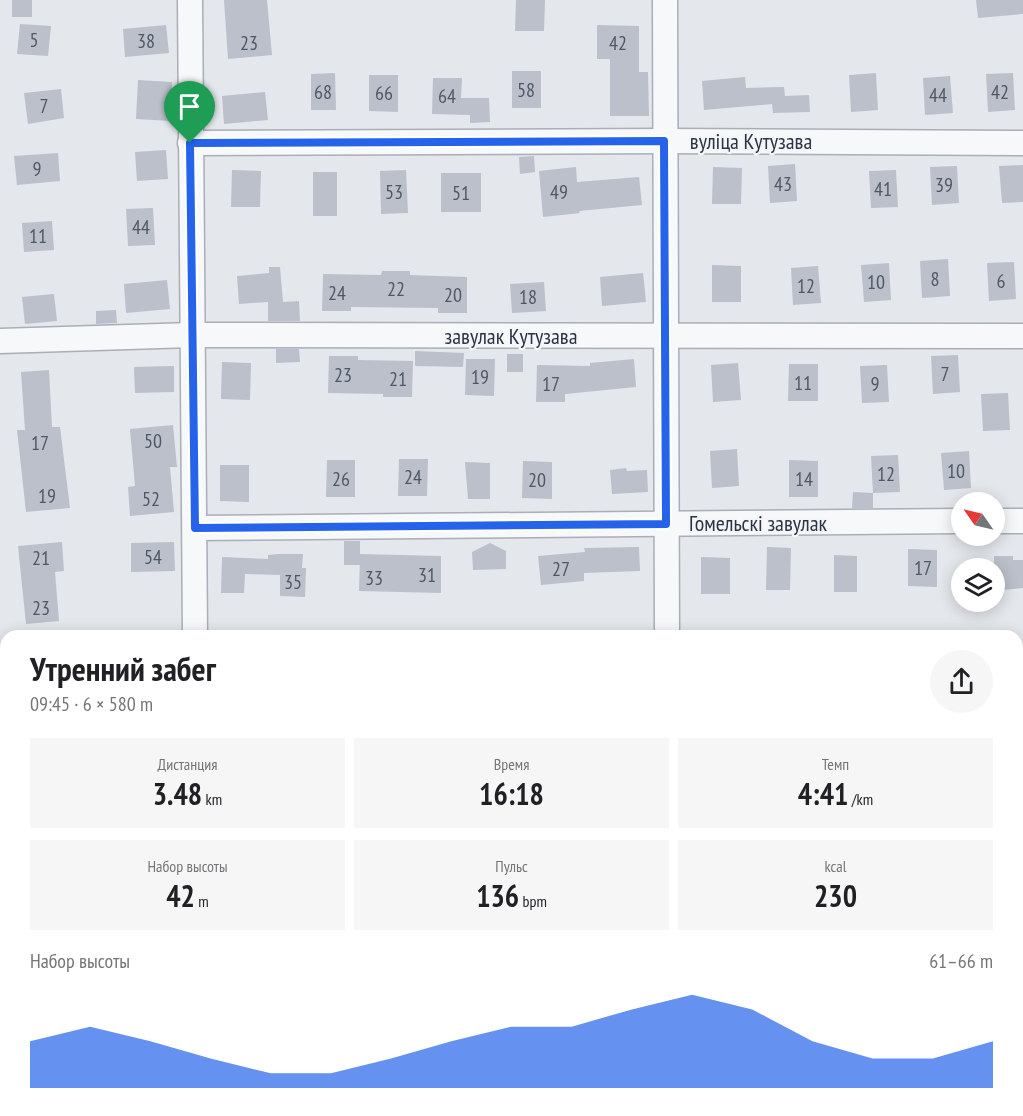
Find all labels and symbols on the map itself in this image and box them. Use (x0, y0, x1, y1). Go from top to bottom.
house number: 5 (30, 27, 39, 53)
house number: 38 (137, 28, 155, 54)
house number: 23 (240, 30, 258, 56)
house number: 42 (609, 30, 627, 56)
house number: 58 (517, 77, 535, 103)
house number: 68 (314, 79, 332, 105)
house number: 42 (991, 79, 1009, 105)
house number: 66 (375, 80, 393, 106)
pin (164, 81, 215, 143)
house number: 44 (929, 82, 947, 108)
house number: 64 (438, 83, 456, 109)
house number: 7 (40, 93, 49, 119)
street label: вуліца Кутузава (690, 127, 812, 155)
house number: 9 (33, 156, 42, 182)
house number: 43 (774, 171, 792, 197)
house number: 39 (935, 172, 953, 198)
house number: 41 (874, 176, 892, 202)
house number: 53 (385, 179, 403, 205)
house number: 49 (550, 179, 568, 205)
house number: 51 (452, 180, 470, 206)
house number: 44 (132, 214, 150, 240)
house number: 11 (29, 223, 47, 249)
house number: 8 (931, 266, 940, 292)
house number: 6 (997, 268, 1006, 294)
house number: 10 (867, 269, 885, 295)
house number: 12 (797, 273, 815, 299)
house number: 22 (387, 276, 405, 302)
house number: 24 (328, 280, 346, 306)
house number: 20 (444, 282, 462, 308)
house number: 18 (519, 284, 537, 310)
street label: завулак Кутузава (445, 322, 577, 350)
house number: 7 (941, 361, 950, 387)
house number: 23 (334, 362, 352, 388)
house number: 19 (471, 364, 489, 390)
house number: 21 (389, 366, 407, 392)
house number: 11 (794, 370, 812, 396)
house number: 17 (542, 371, 560, 397)
house number: 9 (871, 371, 880, 397)
house number: 50 (144, 428, 162, 454)
house number: 17 (31, 430, 49, 456)
house number: 10 (947, 458, 965, 484)
house number: 12 (877, 461, 895, 487)
house number: 24 (404, 464, 422, 490)
house number: 26 (332, 466, 350, 492)
house number: 14 (795, 466, 813, 492)
house number: 20 (528, 467, 546, 493)
house number: 19 (38, 483, 56, 509)
house number: 52 (142, 486, 160, 512)
north arrow (951, 492, 1005, 546)
street label: Гомельскі завулак (689, 509, 828, 537)
house number: 54 (144, 544, 162, 570)
house number: 21 (32, 545, 50, 571)
house number: 17 (914, 555, 932, 581)
house number: 27 (552, 556, 570, 582)
house number: 31 (418, 562, 436, 588)
house number: 33 (365, 565, 383, 591)
house number: 35 (284, 569, 302, 595)
house number: 23 (32, 595, 50, 621)

